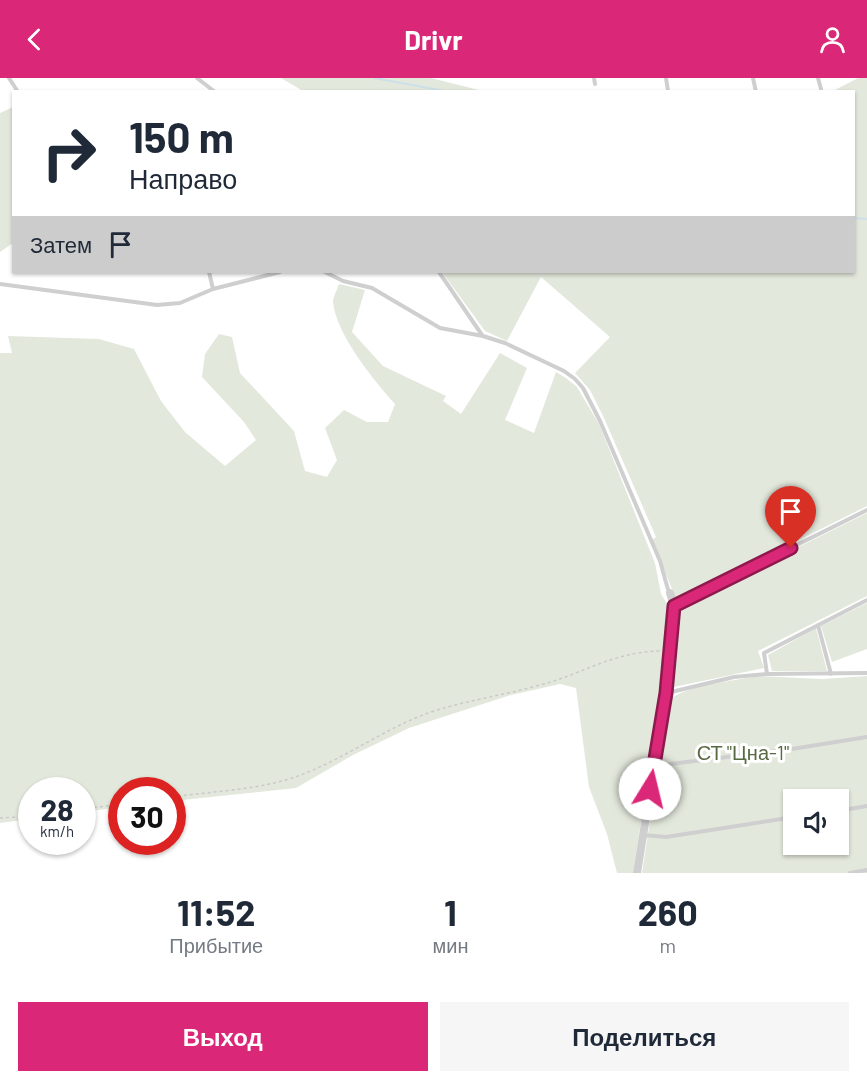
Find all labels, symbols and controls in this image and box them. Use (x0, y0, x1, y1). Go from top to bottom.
icon: back (18, 23, 51, 56)
text: Drivr (404, 23, 463, 55)
icon: person (816, 23, 849, 56)
text: 150 m (129, 111, 234, 161)
icon: right (30, 114, 108, 192)
text: Направо (129, 162, 237, 194)
icon: arrive (104, 228, 137, 261)
text: Затем (30, 231, 92, 257)
pin (765, 486, 816, 548)
icon: arrive (774, 495, 807, 528)
park label: СТ "Цна-1" (697, 740, 789, 764)
position arrow (618, 757, 682, 821)
speed limit sign: 30 (108, 777, 186, 855)
map controls (783, 789, 849, 855)
button: sound (783, 789, 849, 855)
text: 28 (40, 791, 74, 827)
text: km/h (40, 822, 74, 840)
text: 11:52 (177, 890, 255, 933)
text: 1 (444, 890, 457, 933)
text: 260 (638, 890, 698, 933)
text: Прибытие (169, 933, 263, 957)
text: мин (432, 933, 468, 957)
text: m (659, 933, 676, 957)
button: Выход (18, 1002, 428, 1071)
button: Поделиться (440, 1002, 849, 1071)

